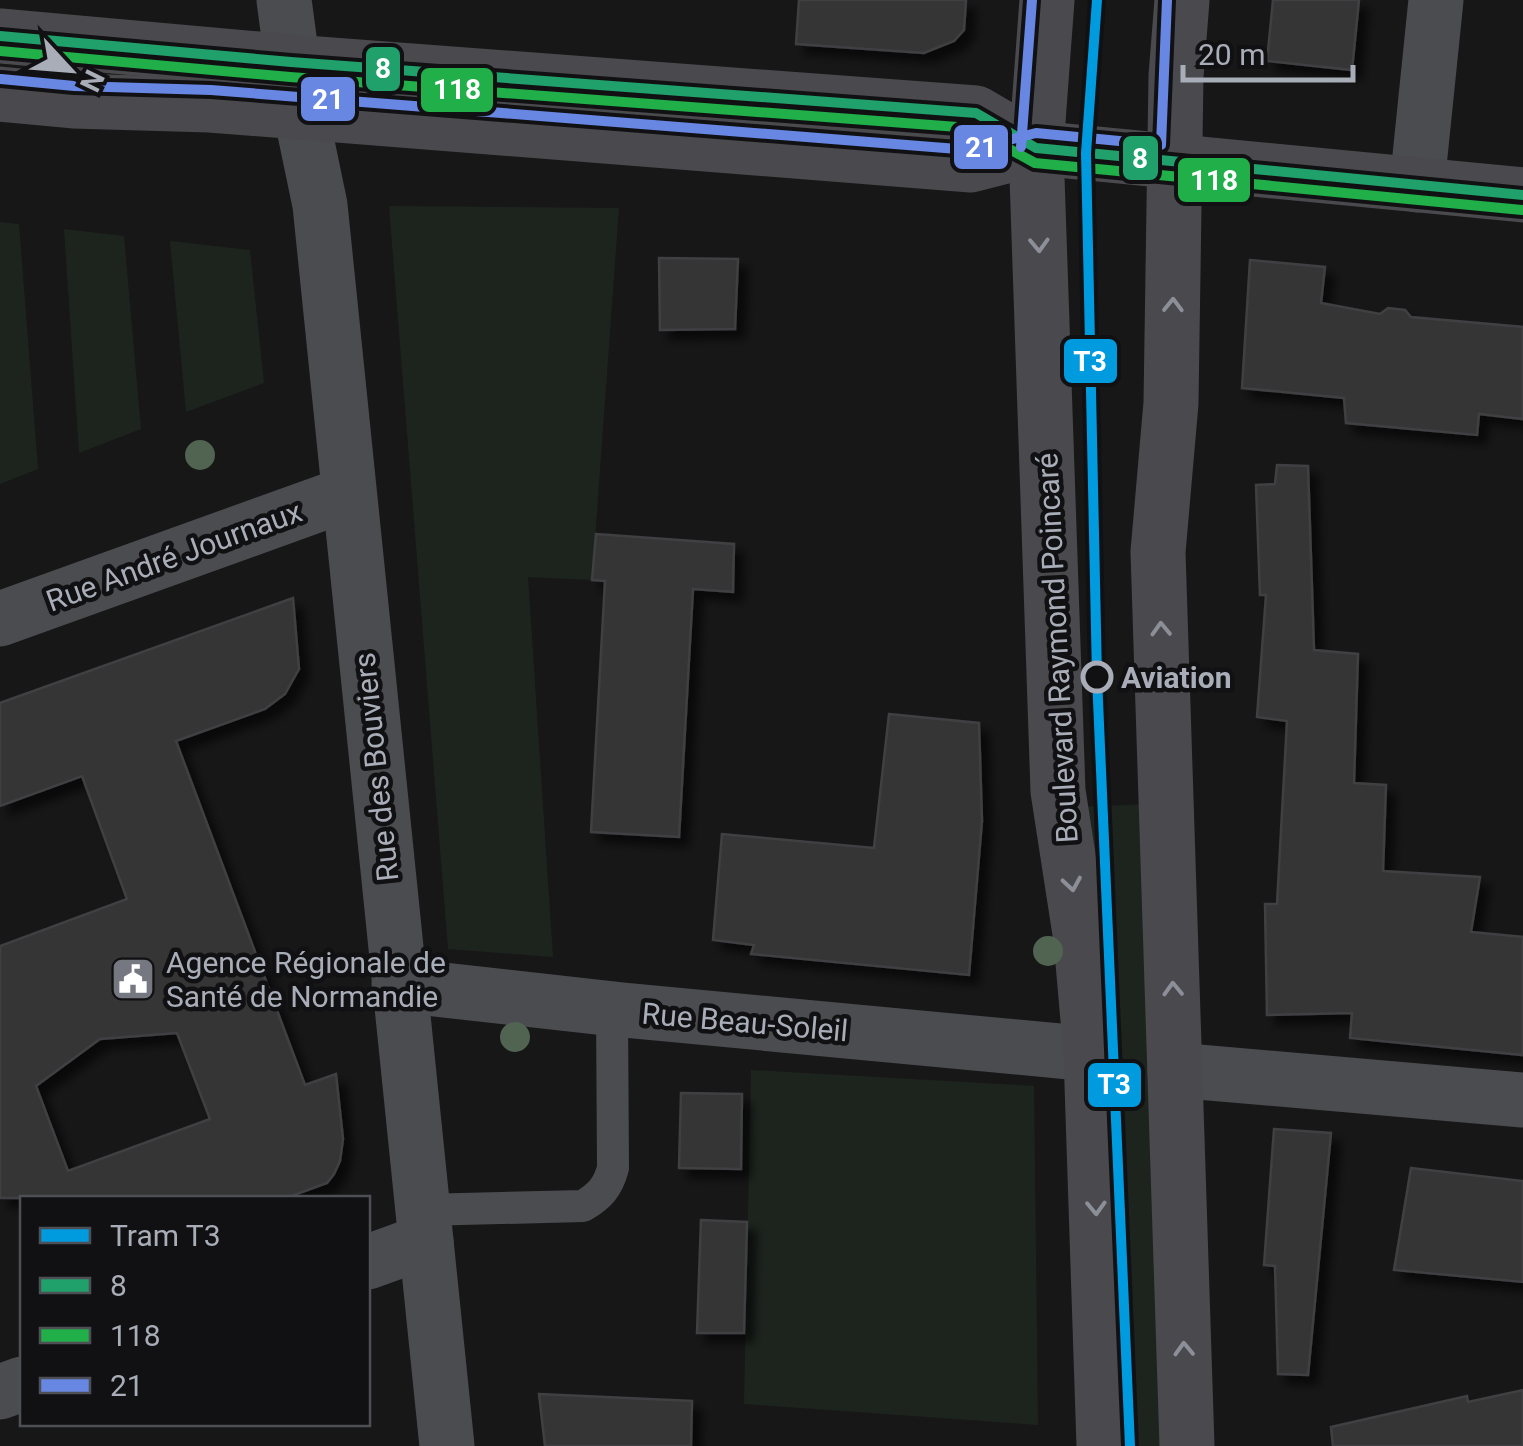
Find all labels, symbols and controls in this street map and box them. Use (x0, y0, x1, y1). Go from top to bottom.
north arrow (20, 20, 120, 120)
scale bar (1183, 20, 1353, 82)
text: 20 m (1198, 37, 1265, 72)
line badge: 8 (364, 45, 402, 93)
text: 8 (375, 52, 391, 85)
text: N (73, 65, 111, 97)
line badge: 118 (419, 66, 495, 114)
text: 118 (433, 73, 481, 106)
line badge: 21 (299, 75, 357, 123)
text: 21 (312, 83, 344, 116)
line badge: 21 (952, 123, 1010, 171)
text: 21 (965, 131, 997, 164)
line badge: 8 (1121, 134, 1160, 182)
text: 8 (1132, 142, 1148, 175)
line badge: 118 (1176, 156, 1252, 204)
text: 118 (1190, 164, 1238, 197)
one-way arrow (1028, 238, 1049, 254)
one-way arrow (1163, 296, 1184, 312)
line badge: T3 (1062, 337, 1119, 385)
text: T3 (1073, 345, 1107, 378)
street label: Boulevard Raymond Poincaré (1029, 452, 1085, 844)
street label: Rue André Journaux (41, 493, 307, 619)
one-way arrow (1150, 620, 1171, 636)
street label: Rue des Bouviers (347, 651, 405, 883)
place label: Aviation (1121, 660, 1231, 695)
marker: Aviation (1082, 662, 1112, 692)
one-way arrow (1061, 876, 1082, 892)
place label: Agence Régionale de Santé de Normandie (166, 945, 446, 1014)
public building icon: Agence Régionale de Santé de Normandie (110, 956, 156, 1002)
one-way arrow (1162, 980, 1183, 996)
street label: Rue Beau-Soleil (640, 996, 850, 1048)
line badge: T3 (1086, 1061, 1143, 1109)
text: T3 (1097, 1068, 1131, 1101)
legend (20, 1196, 370, 1426)
one-way arrow (1085, 1200, 1106, 1216)
text: Tram T3 (110, 1218, 221, 1253)
text: 8 (110, 1268, 127, 1303)
text: 118 (110, 1318, 161, 1353)
one-way arrow (1173, 1340, 1194, 1356)
text: 21 (110, 1368, 144, 1403)

